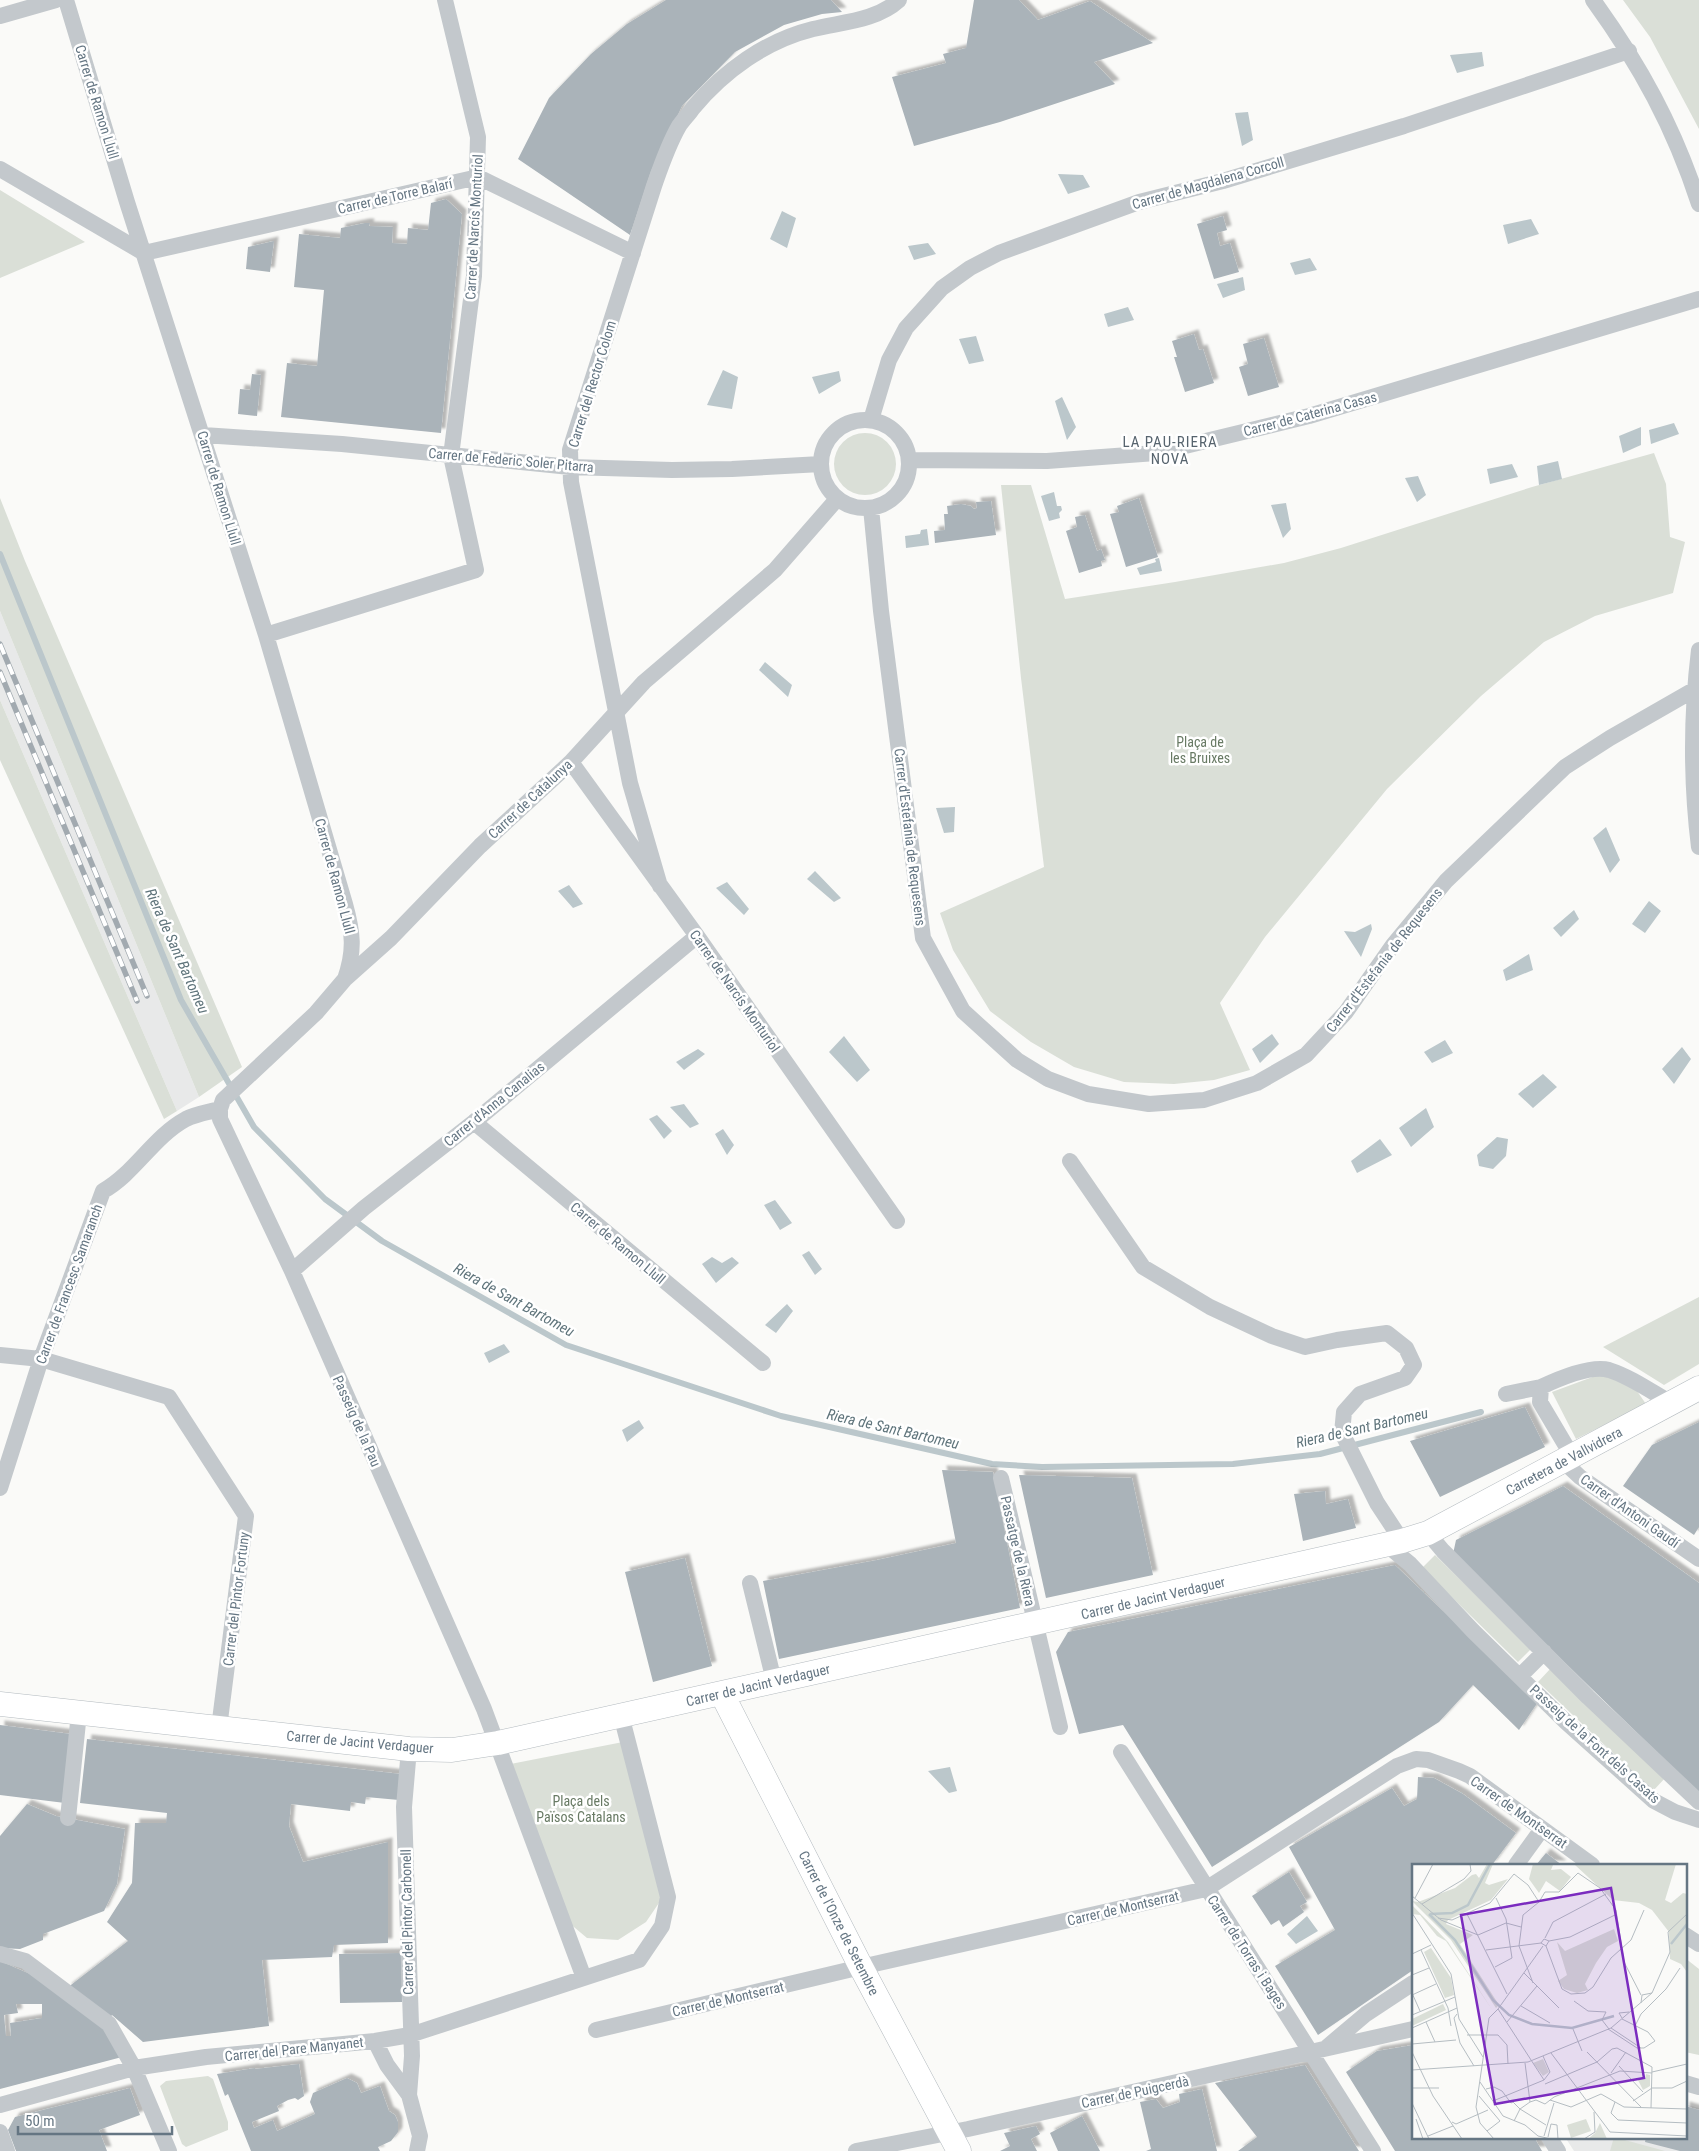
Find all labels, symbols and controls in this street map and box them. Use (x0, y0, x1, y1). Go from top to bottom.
street label: Carrer de Ramon Llull (72, 43, 122, 161)
street label: Carrer de Narcís Monturiol (462, 154, 486, 300)
street label: Carrer de Magdalena Corcoll (1130, 154, 1286, 212)
street label: Carrer de Torre Balarí (336, 175, 455, 217)
street label: Carrer del Rector Colom (565, 319, 619, 449)
street label: Carrer de Caterina Casas (1242, 388, 1378, 440)
street label: Carrer de Ramon Llull (194, 429, 244, 547)
district label: LA PAU-RIERA NOVA (1122, 433, 1218, 468)
street label: Carrer de Federic Soler Pitarra (428, 445, 594, 475)
park label: Plaça de les Bruixes (1170, 734, 1230, 766)
street label: Carrer d'Estefania de Requesens (891, 747, 929, 927)
street label: Carrer de Catalunya (485, 756, 575, 842)
street label: Carrer de Ramon Llull (312, 817, 358, 935)
street label: Carrer d'Estefania de Requesens (1323, 885, 1445, 1035)
water label: Riera de Sant Bartomeu (141, 886, 213, 1016)
street label: Carrer de Narcís Monturiol (687, 927, 783, 1055)
street label: Carrer d'Anna Canalias (440, 1058, 548, 1150)
street label: Carrer de Ramon Llull (567, 1199, 669, 1287)
street label: Carrer de Francesc Samaranch (33, 1202, 105, 1366)
water label: Riera de Sant Bartomeu (451, 1259, 577, 1341)
street label: Passeig de la Pau (330, 1373, 384, 1469)
water label: Riera de Sant Bartomeu (1294, 1404, 1430, 1452)
water label: Riera de Sant Bartomeu (825, 1405, 961, 1453)
street label: Carretera de Vallvidrera (1503, 1424, 1625, 1498)
street label: Carrer d'Antoni Gaudí (1578, 1471, 1683, 1551)
street label: Passatge de la Riera (998, 1494, 1038, 1608)
street label: Carrer del Pintor Fortuny (220, 1531, 252, 1667)
street label: Carrer de Jacint Verdaguer (1079, 1574, 1227, 1622)
street label: Carrer de Jacint Verdaguer (684, 1661, 832, 1709)
street label: Passeig de la Font dels Casats (1527, 1681, 1663, 1807)
street label: Carrer de Jacint Verdaguer (286, 1728, 434, 1756)
street label: Carrer de Montserrat (1468, 1773, 1570, 1851)
park label: Plaça dels Països Catalans (536, 1793, 626, 1825)
street label: Carrer de l'Onze de Setembre (796, 1848, 883, 1998)
street label: Carrer del Pintor Carbonell (398, 1849, 416, 1995)
inset map (1412, 1864, 1686, 2138)
street label: Carrer de Montserrat (1065, 1887, 1181, 1929)
street label: Carrer de Torras i Bages (1204, 1892, 1290, 2012)
street label: Carrer de Montserrat (670, 1978, 786, 2020)
street label: Carrer del Pare Manyanet (224, 2034, 364, 2064)
street label: Carrer de Puigcerdà (1080, 2073, 1190, 2111)
scale bar (18, 2104, 171, 2136)
text: 50 m (25, 2112, 55, 2130)

